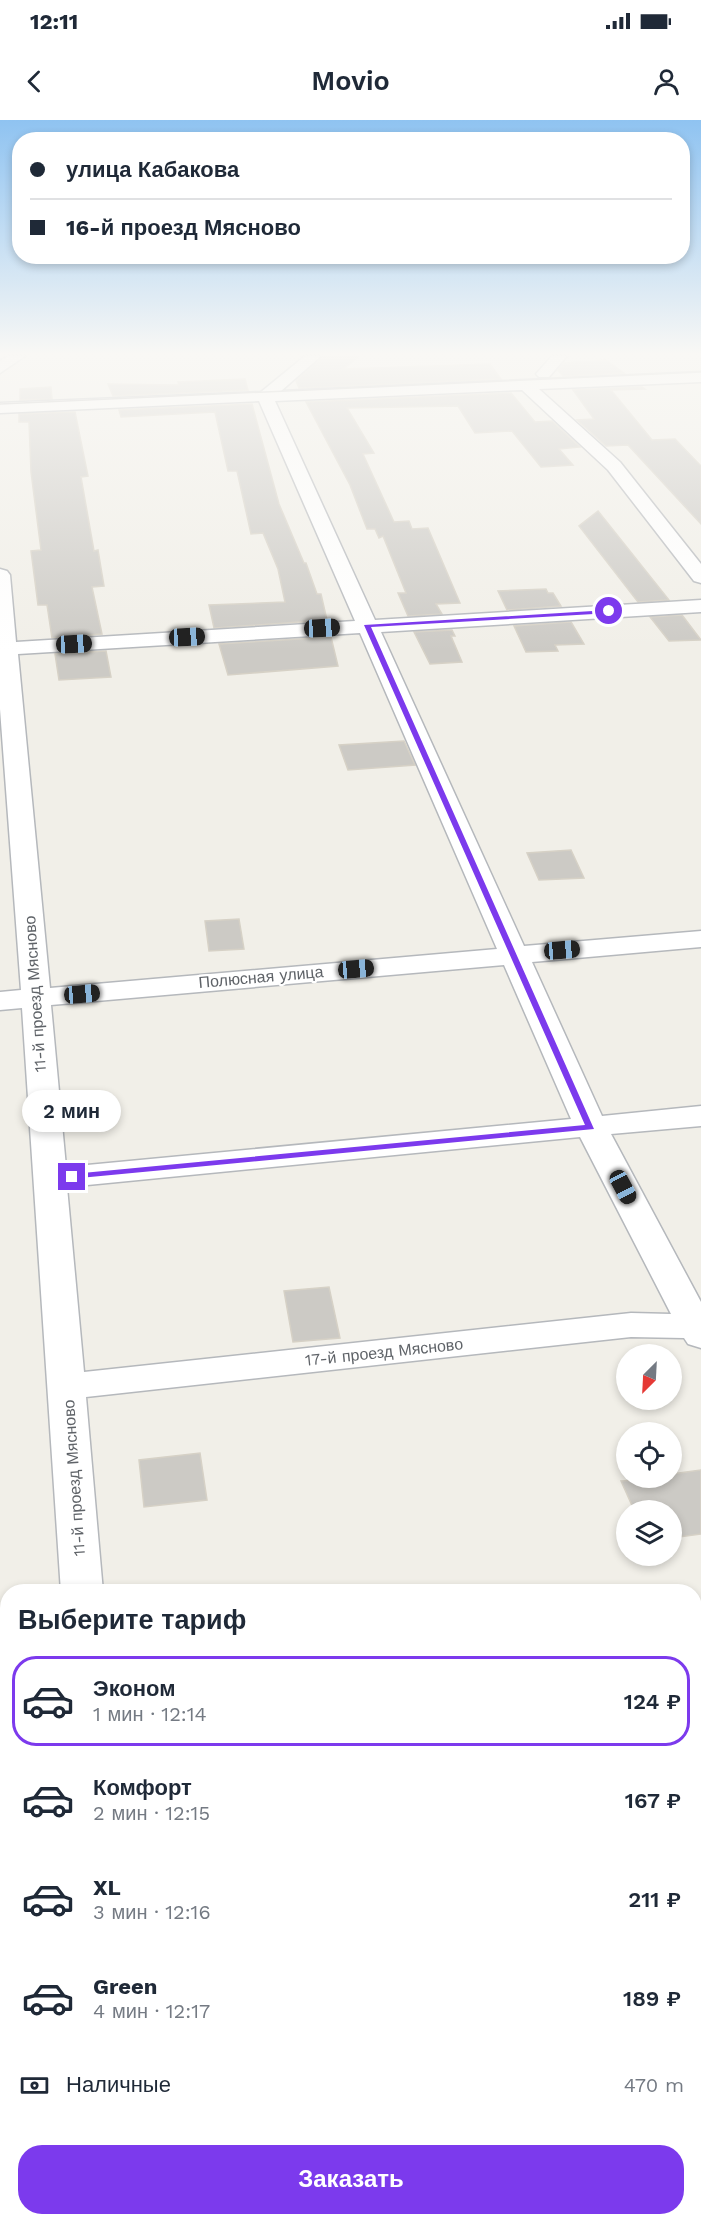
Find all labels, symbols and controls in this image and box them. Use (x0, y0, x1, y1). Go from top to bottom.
text: 12:11 (30, 9, 78, 34)
icon: back (18, 65, 51, 98)
text: Movio (311, 65, 390, 97)
icon: person (650, 65, 683, 98)
text: улица Кабакова (66, 157, 239, 182)
text: 16-й проезд Мясново (66, 215, 301, 240)
route start (595, 597, 622, 624)
car (304, 618, 340, 638)
car (169, 627, 205, 647)
car (56, 634, 92, 654)
street label: 11-й проезд Мясново (20, 915, 50, 1073)
car (543, 939, 581, 961)
car (337, 958, 375, 980)
street label: Полюсная улица (198, 962, 324, 992)
car (63, 983, 101, 1005)
callout: 2 мин (22, 1090, 122, 1132)
text: 2 мин (43, 1099, 100, 1123)
route end (58, 1163, 85, 1190)
car (607, 1167, 639, 1207)
street label: 17-й проезд Мясново (304, 1334, 464, 1370)
north arrow (616, 1344, 682, 1410)
map controls (616, 1344, 682, 1566)
street label: 11-й проезд Мясново (59, 1399, 89, 1557)
button: locate (616, 1422, 682, 1488)
button: layers (616, 1500, 682, 1566)
text: Выберите тариф (18, 1604, 246, 1636)
icon: car (21, 1674, 75, 1728)
text: Эконом (93, 1676, 176, 1701)
text: 124 ₽ (624, 1689, 681, 1714)
text: 1 мин · 12:14 (93, 1702, 207, 1726)
icon: car (21, 1773, 75, 1827)
text: Комфорт (93, 1775, 192, 1800)
text: 167 ₽ (625, 1788, 681, 1813)
text: 2 мин · 12:15 (93, 1801, 210, 1825)
icon: car (21, 1872, 75, 1926)
text: XL (93, 1875, 121, 1900)
text: 211 ₽ (628, 1887, 681, 1912)
text: 3 мин · 12:16 (93, 1900, 211, 1924)
icon: car (21, 1971, 75, 2025)
text: Green (93, 1974, 157, 1999)
text: 189 ₽ (623, 1986, 681, 2011)
text: 4 мин · 12:17 (93, 1999, 210, 2023)
icon: cash (18, 2069, 51, 2102)
text: Наличные (66, 2072, 171, 2097)
text: 470 m (624, 2073, 684, 2097)
button: Заказать (18, 2145, 684, 2214)

